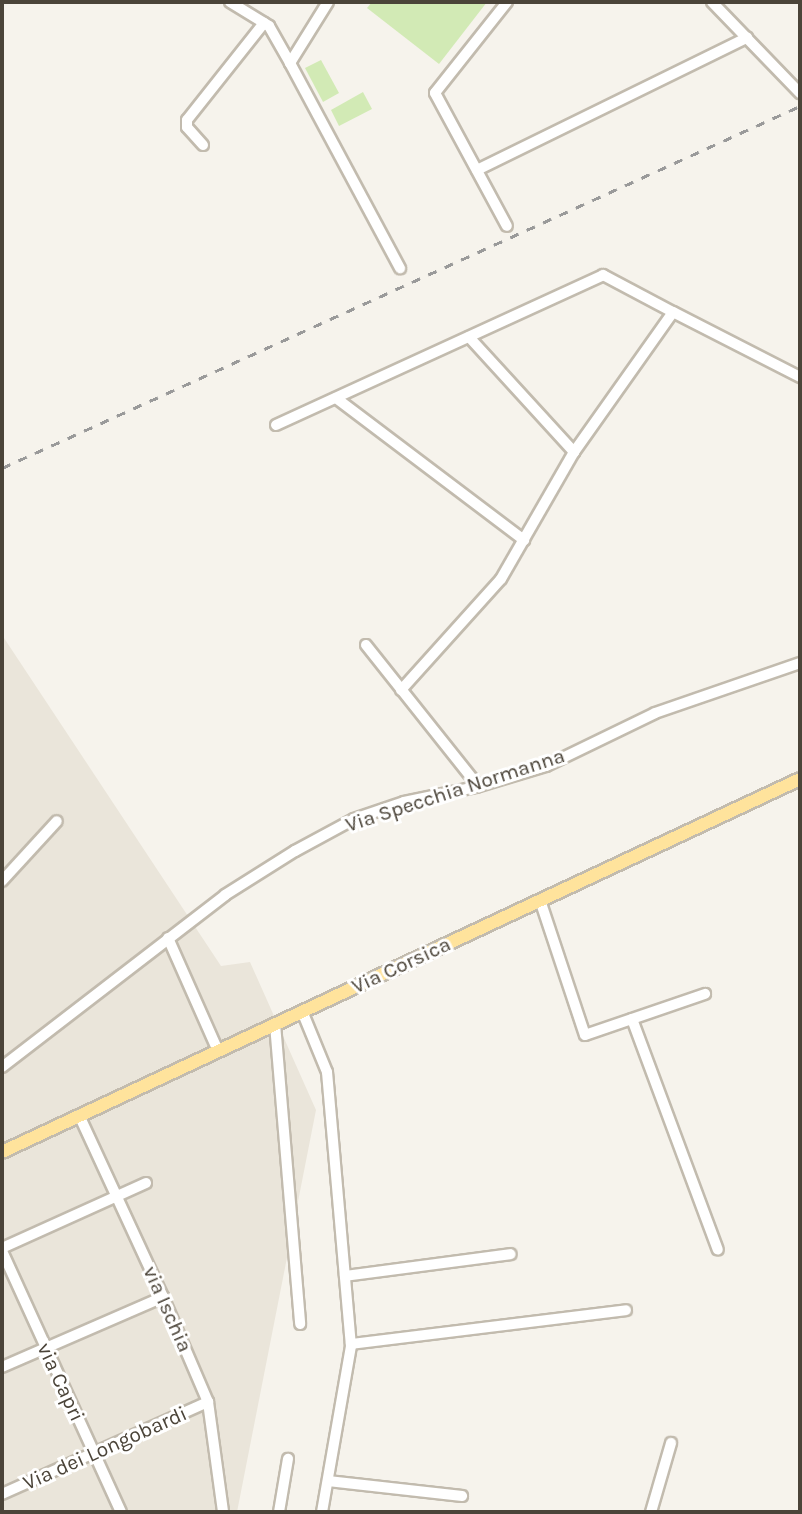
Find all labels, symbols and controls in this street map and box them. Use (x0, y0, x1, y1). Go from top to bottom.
street label: Via Specchia Normanna (342, 743, 568, 837)
street label: Via Corsica (348, 931, 454, 999)
street label: via Ischia (138, 1262, 198, 1356)
street label: via Capri (32, 1339, 90, 1425)
street label: Via dei Longobardi (19, 1401, 191, 1495)

